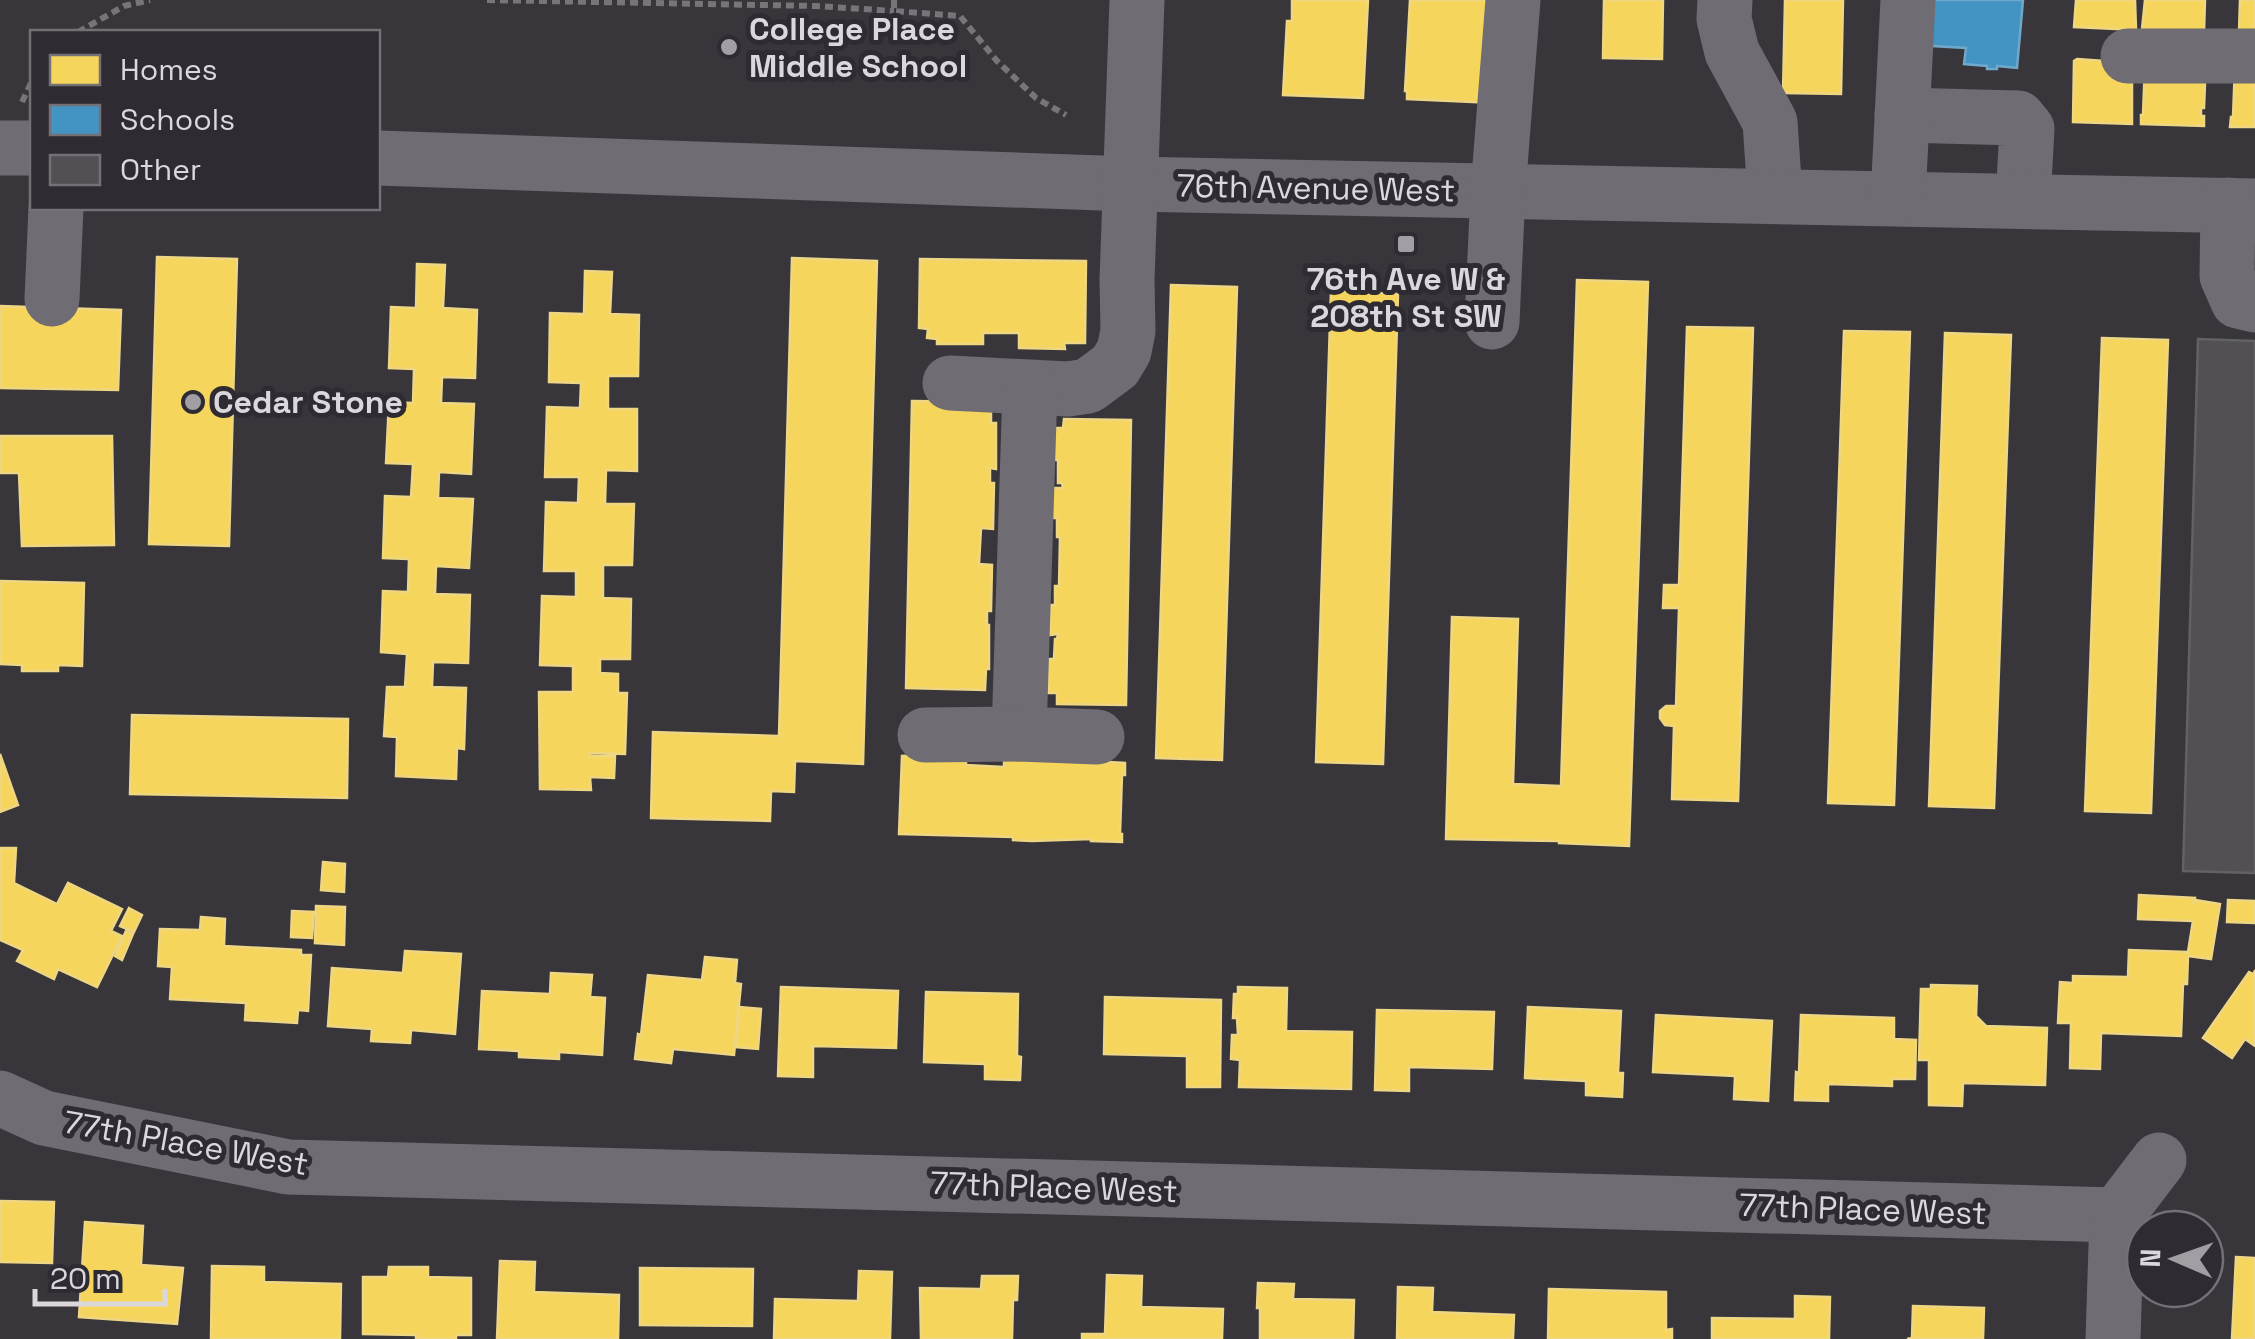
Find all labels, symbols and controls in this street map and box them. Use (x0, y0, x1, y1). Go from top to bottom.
place label: College Place Middle School (749, 9, 967, 86)
legend (30, 30, 380, 210)
marker: College Place Middle School (718, 36, 740, 58)
text: Homes (120, 50, 218, 89)
text: Schools (120, 100, 235, 139)
text: Other (120, 150, 201, 189)
street label: 76th Avenue West (1177, 166, 1455, 210)
marker: 76th Ave W & 208th St SW (1395, 233, 1417, 255)
place label: 76th Ave W & 208th St SW (1307, 259, 1505, 336)
place label: Cedar Stone (213, 382, 403, 422)
marker: Cedar Stone (182, 391, 204, 413)
street label: 77th Place West (61, 1102, 311, 1184)
street label: 77th Place West (930, 1163, 1178, 1211)
street label: 77th Place West (1739, 1185, 1987, 1233)
north arrow (2125, 1209, 2225, 1309)
scale bar (35, 1244, 165, 1306)
text: N (2132, 1248, 2168, 1268)
text: 20 m (50, 1259, 121, 1298)

